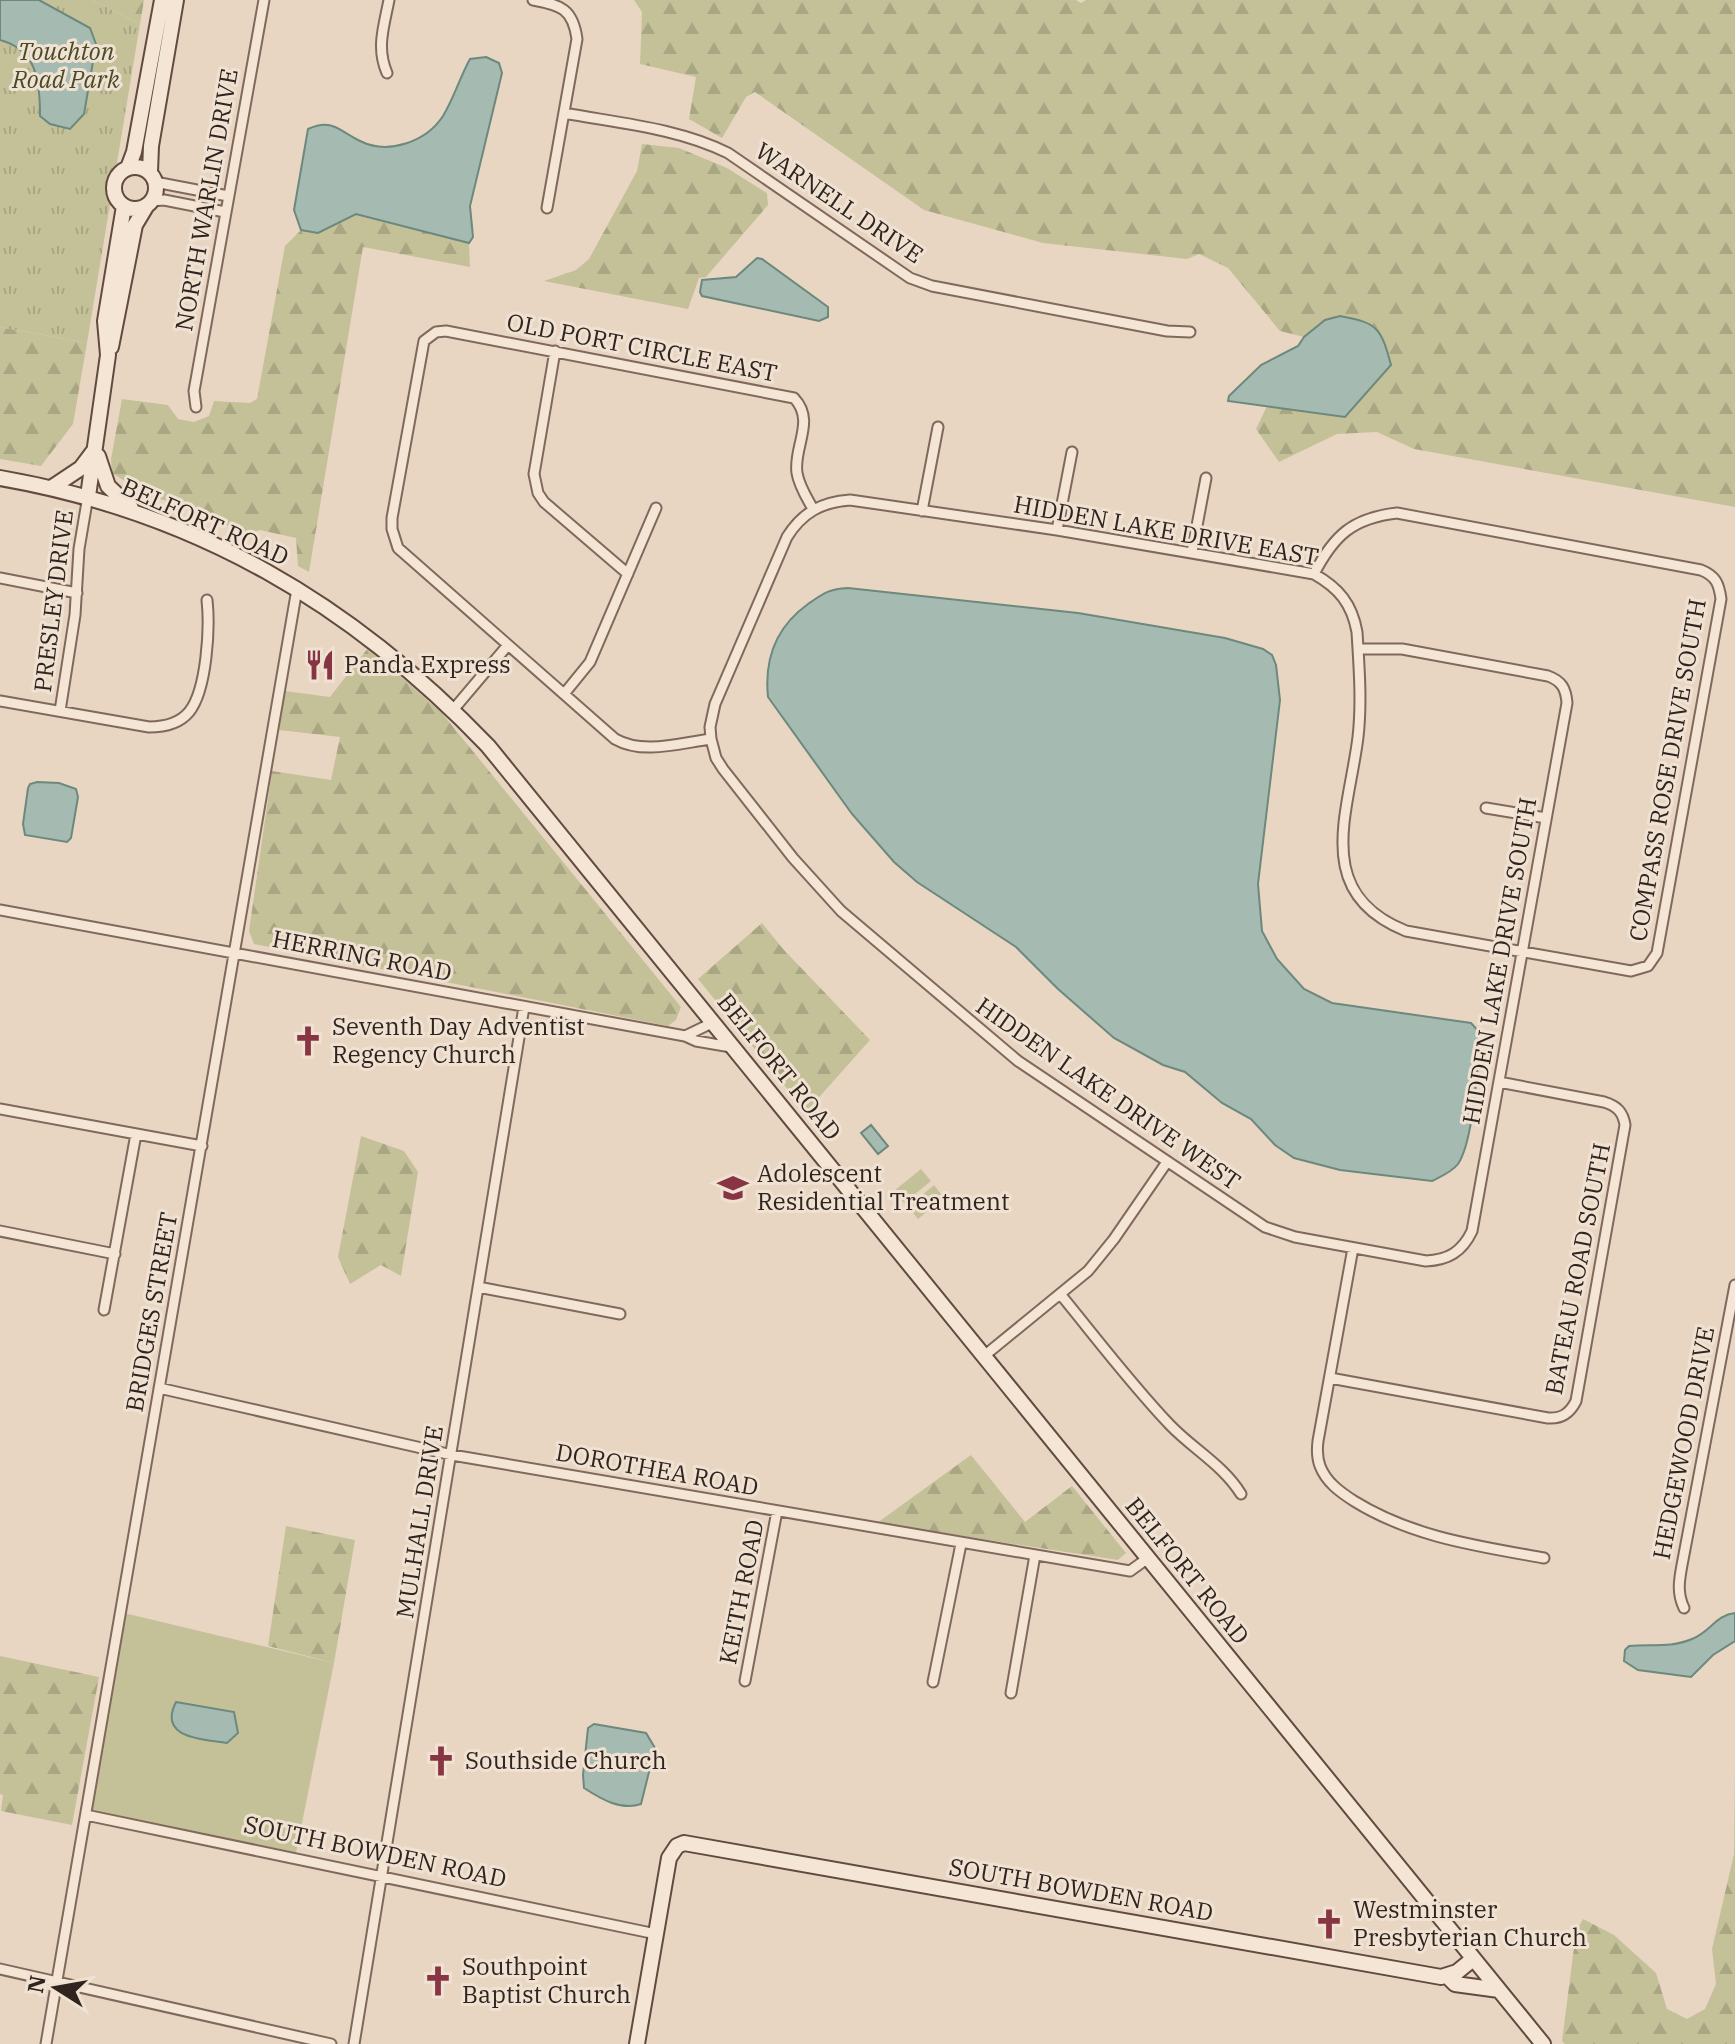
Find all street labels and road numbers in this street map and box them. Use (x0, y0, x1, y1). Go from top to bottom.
street label: NORTH WARLIN DRIVE (167, 66, 245, 334)
street label: WARNELL DRIVE (749, 134, 930, 270)
street label: OLD PORT CIRCLE EAST (504, 305, 780, 389)
street label: BELFORT ROAD (117, 470, 294, 572)
street label: HIDDEN LAKE DRIVE EAST (1011, 487, 1321, 573)
street label: PRESLEY DRIVE (26, 508, 80, 694)
street label: COMPASS ROSE DRIVE SOUTH (1621, 596, 1713, 944)
street label: HIDDEN LAKE DRIVE SOUTH (1454, 795, 1544, 1127)
street label: HERRING ROAD (270, 922, 455, 988)
street label: BELFORT ROAD (711, 986, 849, 1146)
street label: HIDDEN LAKE DRIVE WEST (970, 989, 1247, 1197)
street label: BATEAU ROAD SOUTH (1537, 1140, 1617, 1397)
street label: BRIDGES STREET (118, 1210, 184, 1414)
street label: HEDGEWOOD DRIVE (1645, 1324, 1721, 1562)
street label: MULHALL DRIVE (388, 1423, 450, 1621)
street label: DOROTHEA ROAD (553, 1435, 761, 1503)
street label: BELFORT ROAD (1119, 1490, 1257, 1650)
street label: KEITH ROAD (711, 1517, 771, 1667)
street label: SOUTH BOWDEN ROAD (241, 1808, 509, 1894)
street label: SOUTH BOWDEN ROAD (947, 1850, 1216, 1928)

